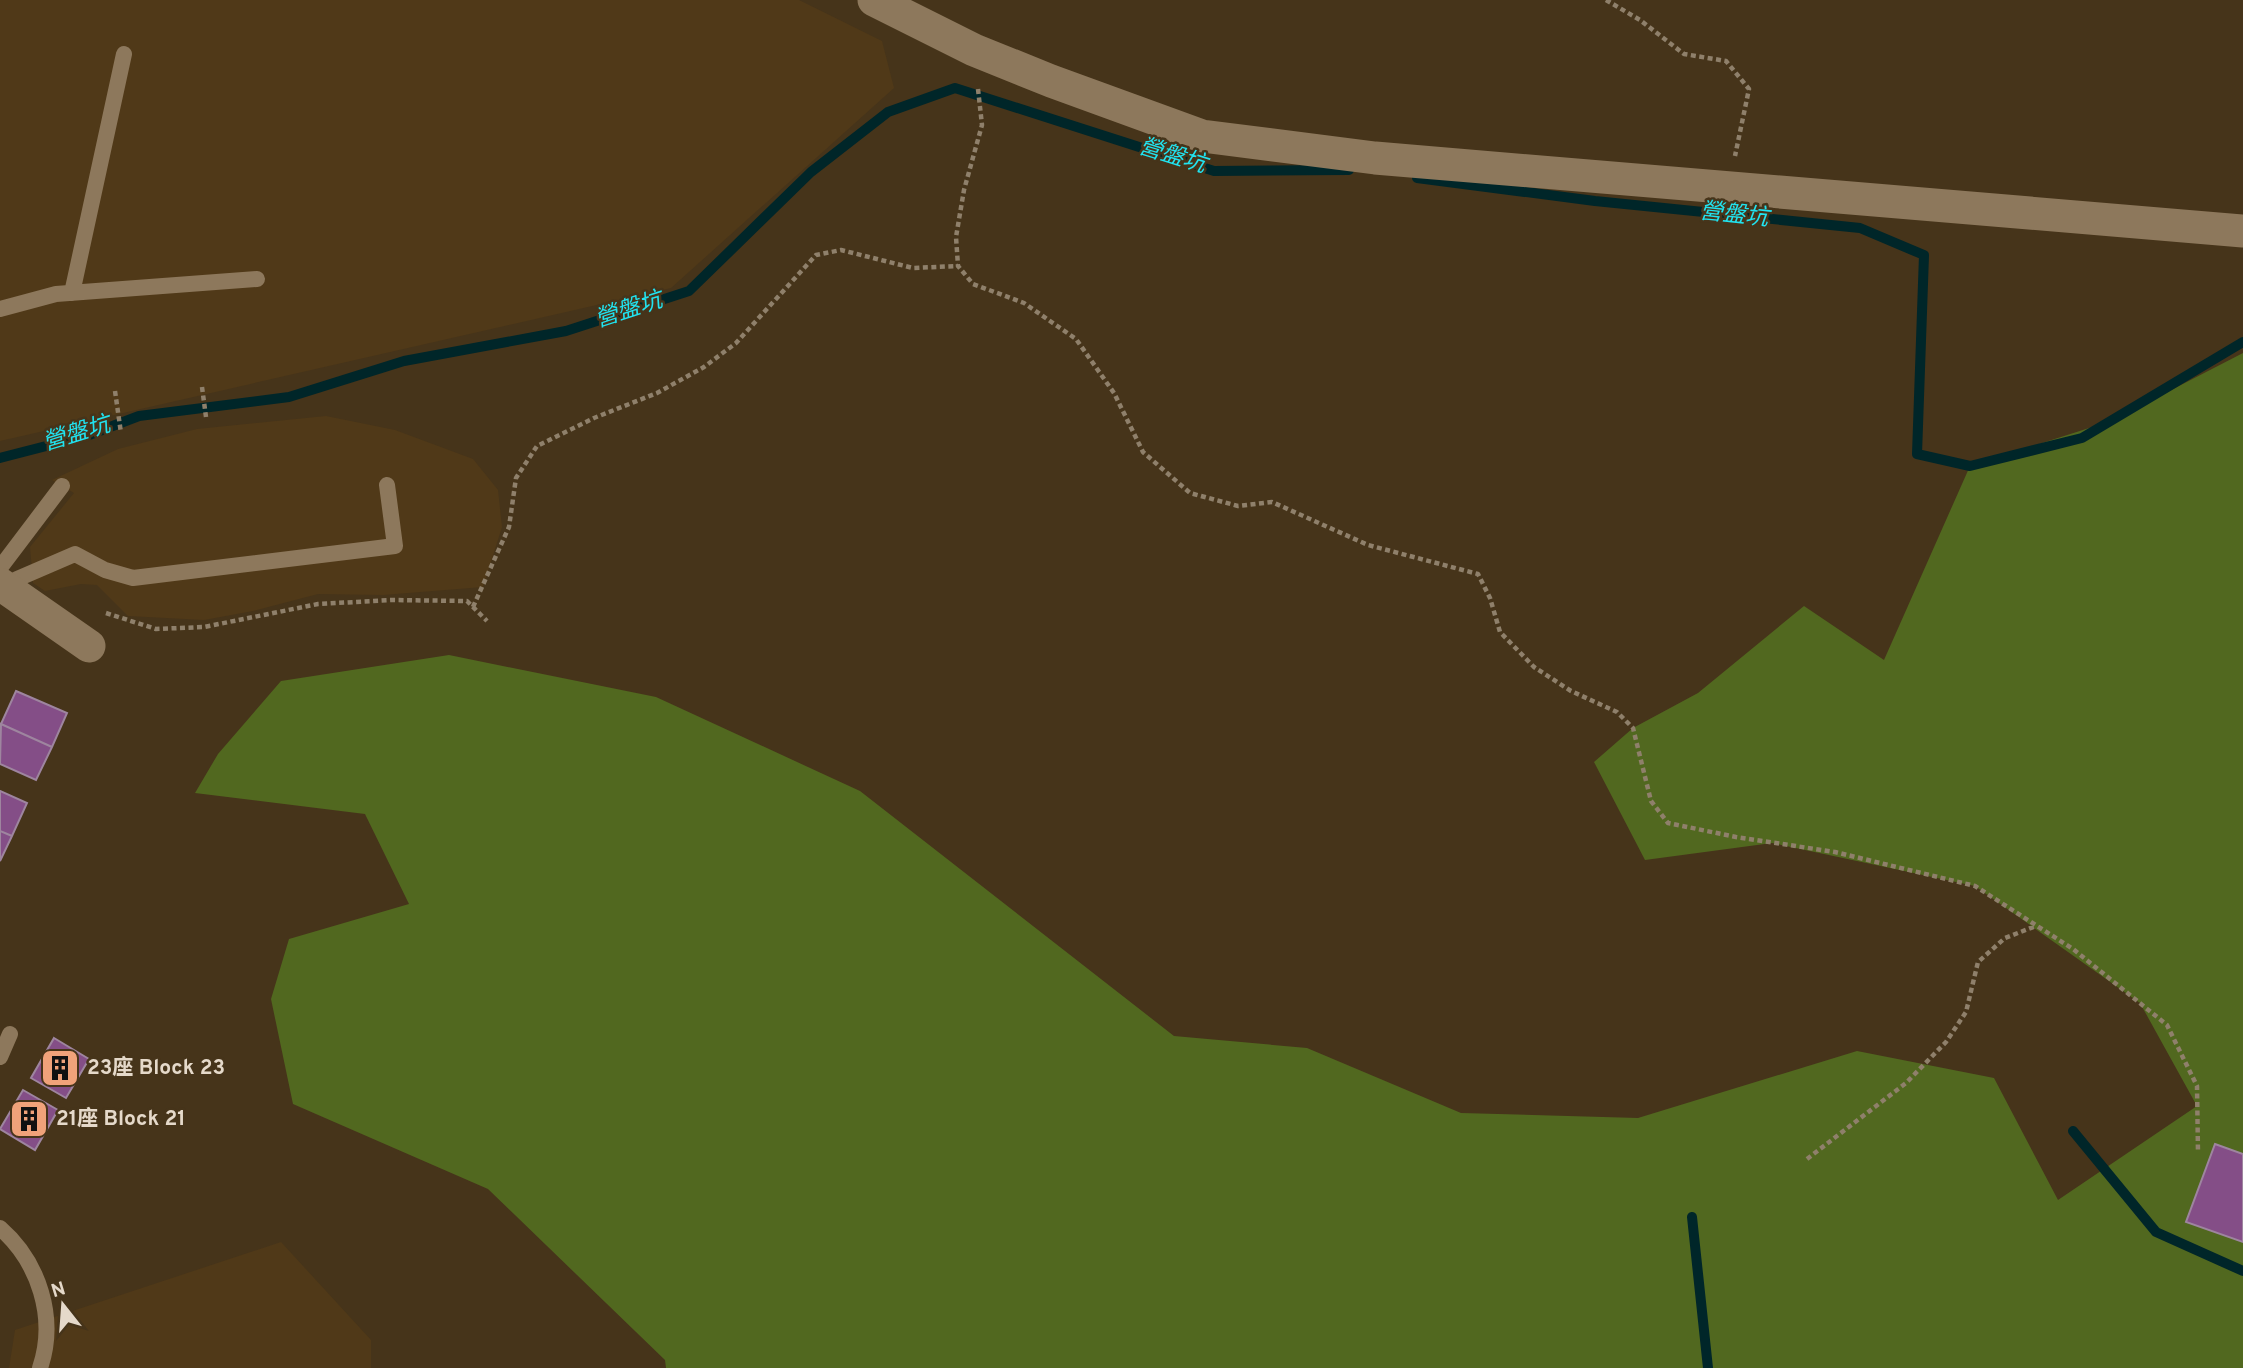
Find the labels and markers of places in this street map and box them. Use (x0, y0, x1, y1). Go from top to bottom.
building icon: 23座 Block 23 (39, 1047, 81, 1089)
place label: 23座 Block 23 (87, 1055, 225, 1082)
building icon: 21座 Block 21 (8, 1098, 50, 1140)
place label: 21座 Block 21 (56, 1106, 186, 1133)

